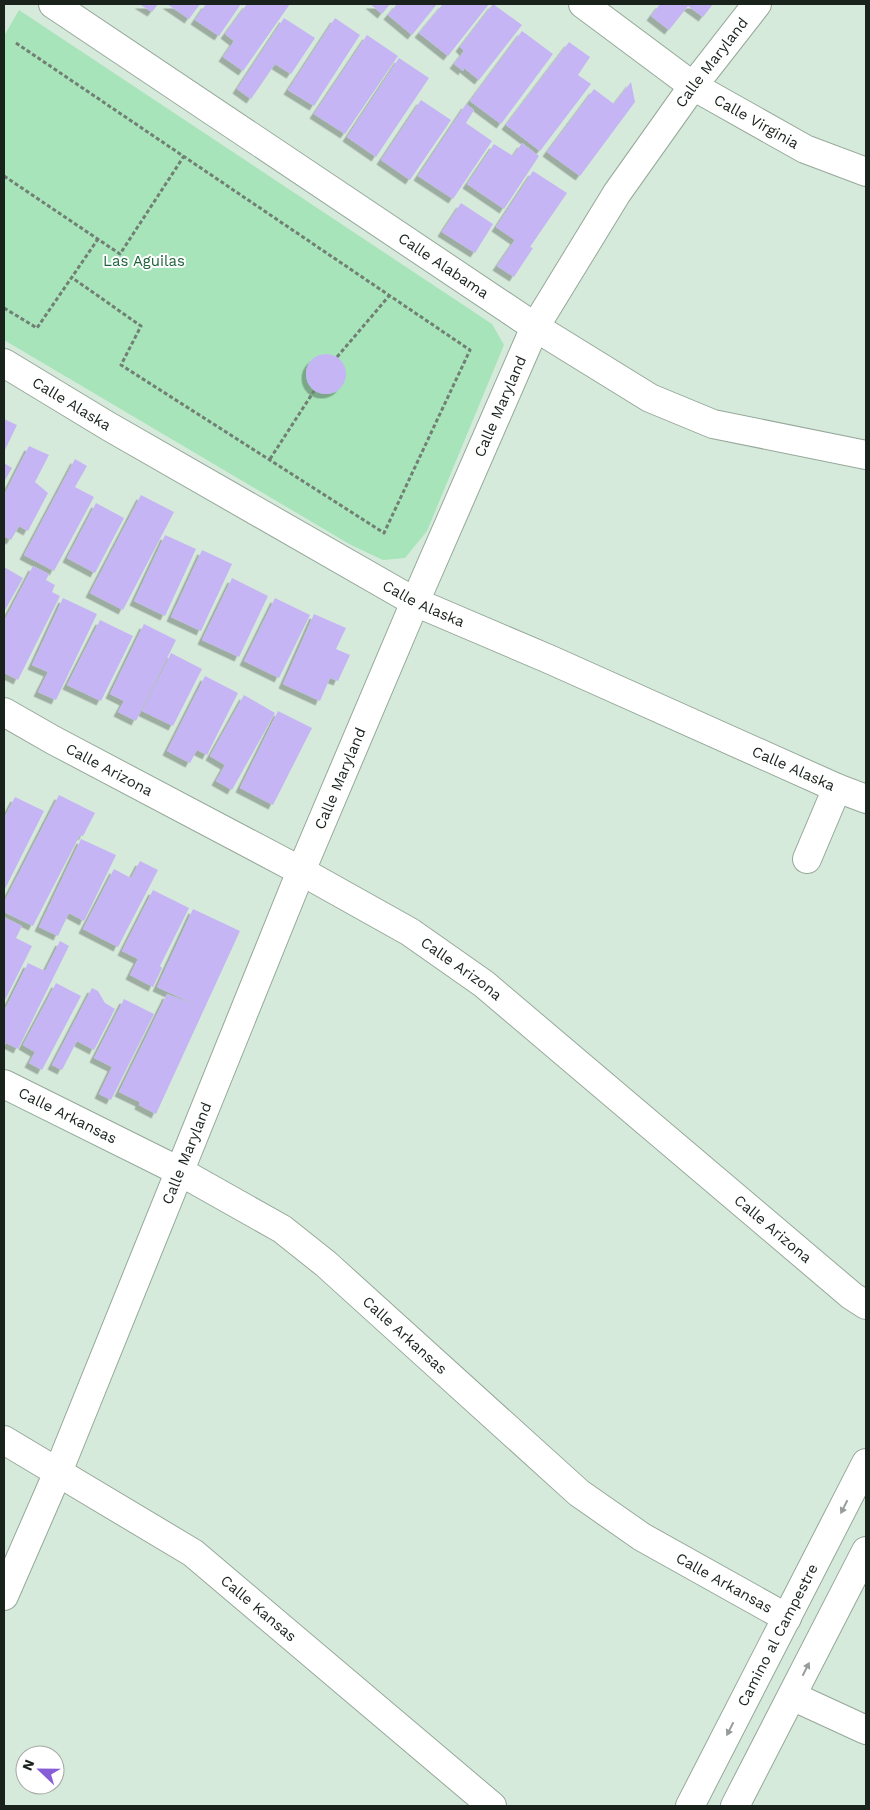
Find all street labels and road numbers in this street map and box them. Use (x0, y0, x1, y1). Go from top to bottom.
street label: Calle Maryland (672, 14, 752, 111)
street label: Calle Virginia (711, 91, 802, 153)
street label: Calle Alabama (395, 229, 492, 303)
street label: Calle Maryland (470, 353, 530, 460)
street label: Calle Alaska (29, 373, 115, 435)
street label: Calle Alaska (379, 576, 468, 631)
street label: Calle Maryland (311, 725, 370, 832)
street label: Calle Arizona (63, 739, 156, 800)
street label: Calle Alaska (749, 742, 838, 795)
street label: Calle Arizona (417, 933, 506, 1005)
street label: Calle Arkansas (15, 1084, 120, 1148)
street label: Calle Maryland (158, 1100, 216, 1207)
street label: Calle Arizona (730, 1191, 816, 1267)
street label: Calle Arkansas (359, 1292, 451, 1378)
street label: Calle Arkansas (673, 1549, 776, 1617)
street label: Camino al Campestre (734, 1561, 822, 1710)
street label: Calle Kansas (217, 1571, 300, 1646)

